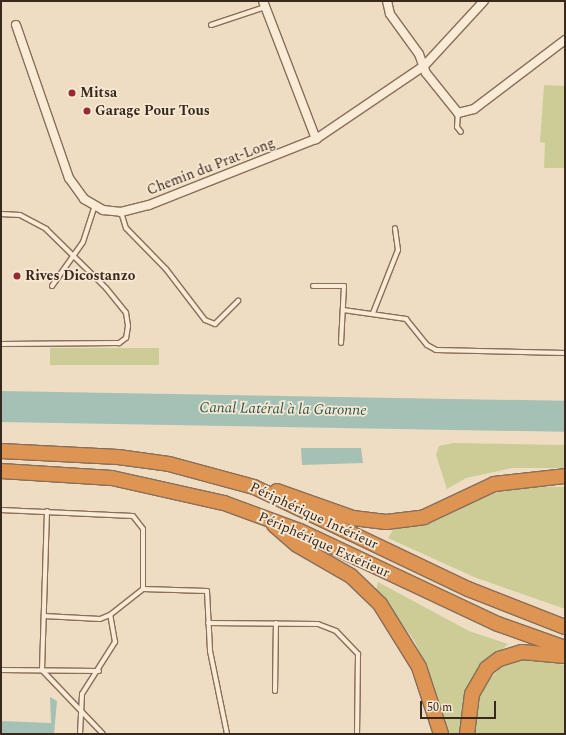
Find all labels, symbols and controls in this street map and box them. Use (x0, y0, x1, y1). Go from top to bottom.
place label: Mitsa (80, 85, 117, 101)
marker: Mitsa (67, 88, 77, 98)
place label: Garage Pour Tous (95, 103, 210, 119)
marker: Garage Pour Tous (82, 106, 92, 116)
street label: Chemin du Prat-Long (145, 135, 277, 199)
place label: Rives Dicostanzo (25, 268, 135, 284)
marker: Rives Dicostanzo (12, 271, 22, 281)
water label: Canal Latéral à la Garonne (199, 399, 367, 419)
street label: Périphérique Intérieur (247, 479, 381, 553)
street label: Périphérique Extérieur (256, 508, 392, 582)
scale bar (422, 693, 498, 719)
text: 50 m (427, 698, 452, 717)

